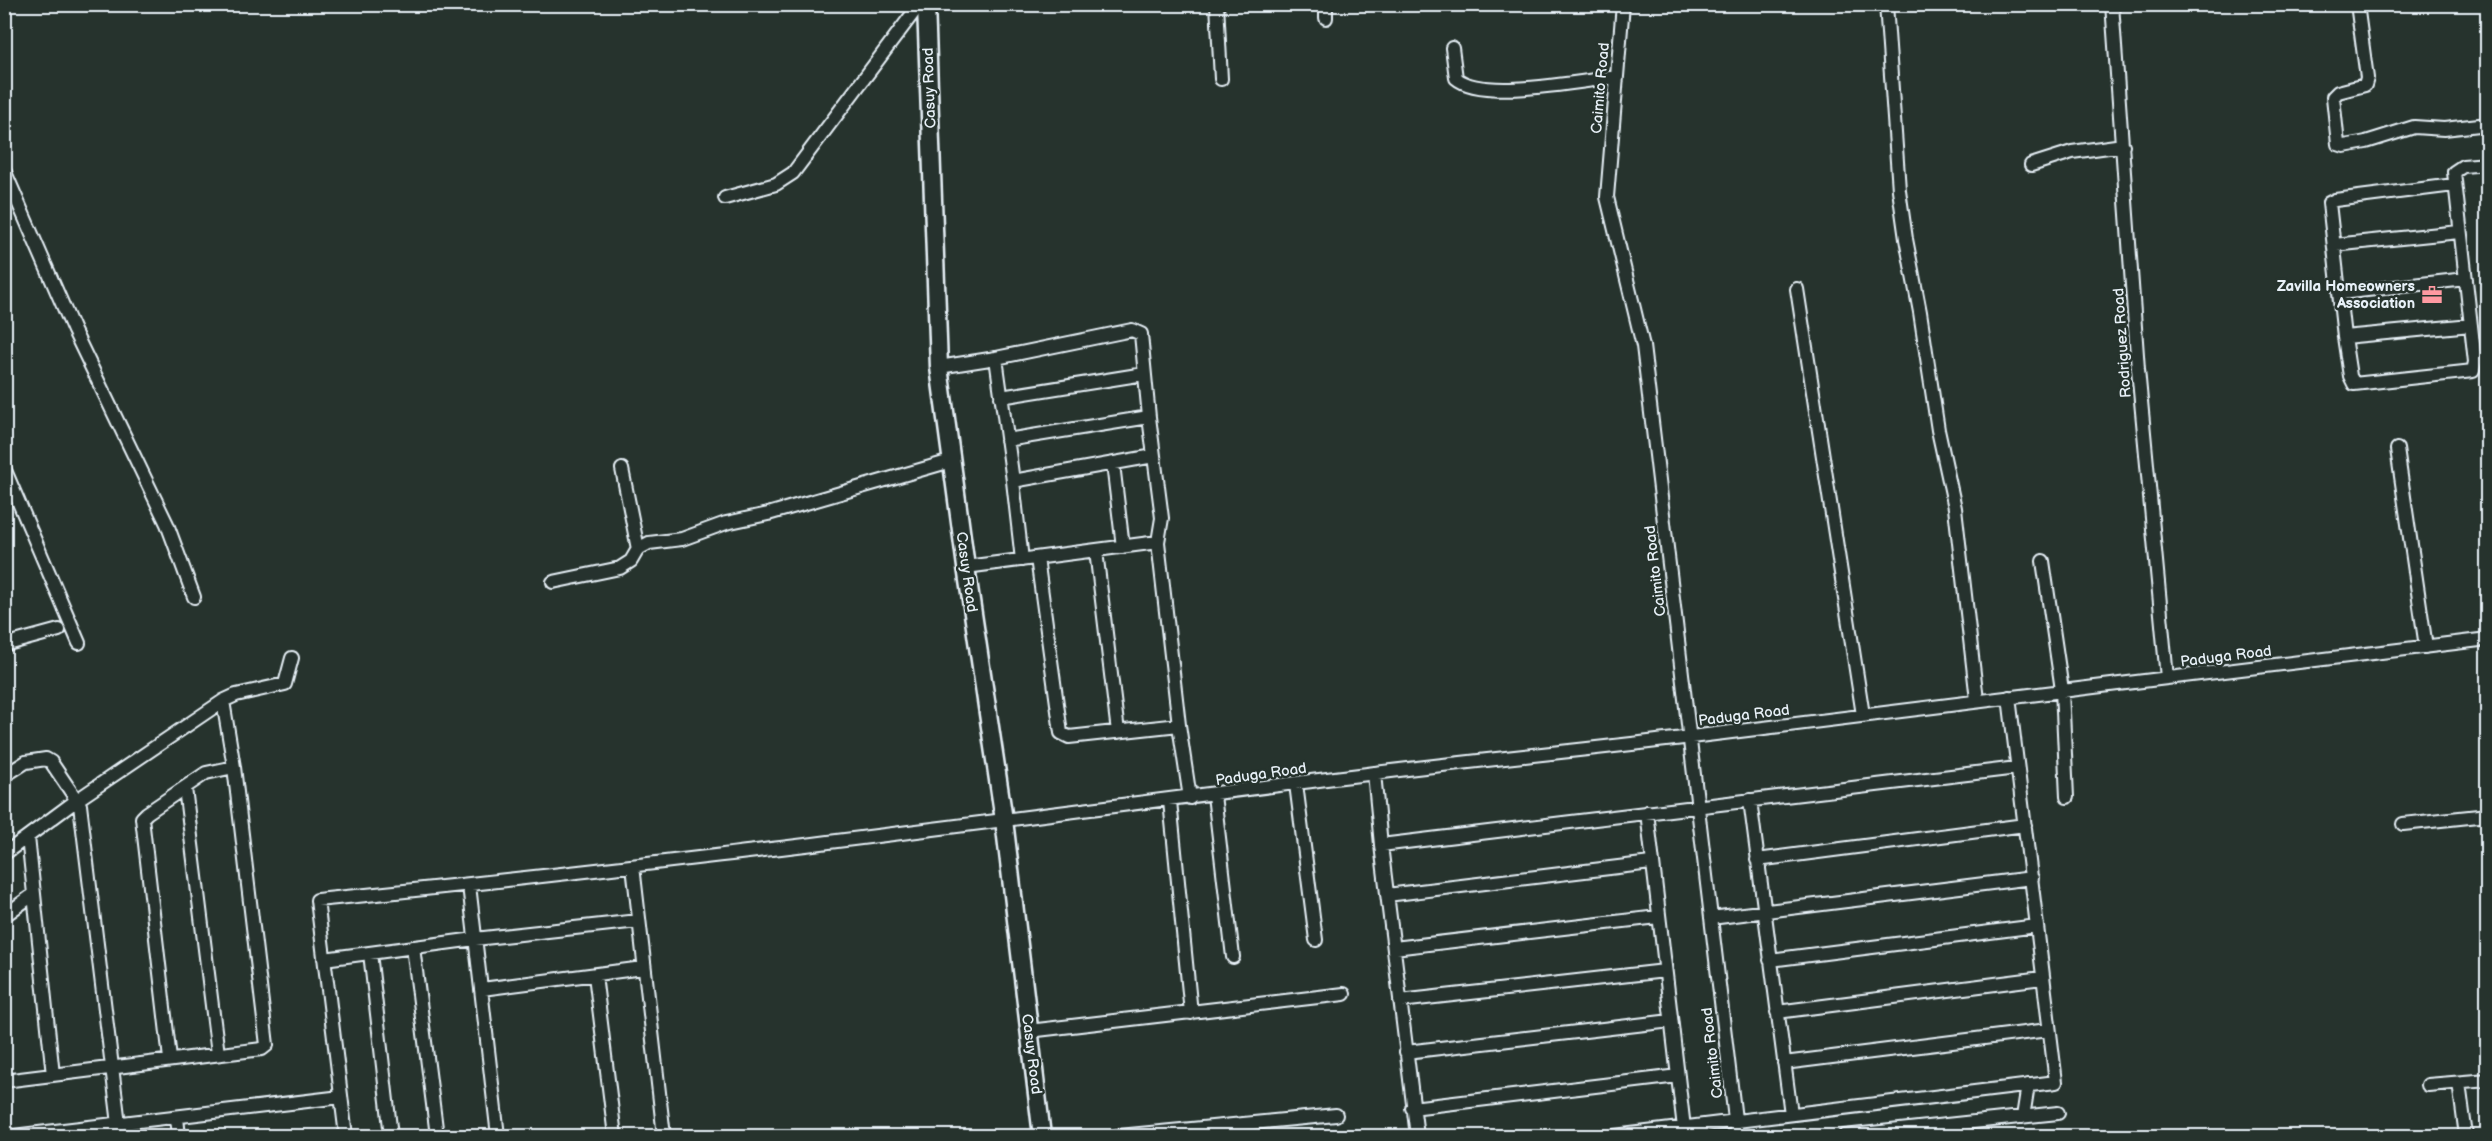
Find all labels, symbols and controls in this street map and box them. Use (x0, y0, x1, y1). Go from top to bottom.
street label: Caimito Road (1587, 42, 1614, 134)
street label: Casuy Road (919, 47, 940, 129)
place label: Zavilla Homeowners Association (2277, 277, 2415, 313)
office icon: Zavilla Homeowners Association (2420, 283, 2444, 307)
street label: Rodriguez Road (2109, 287, 2136, 399)
street label: Caimito Road (1640, 524, 1671, 618)
street label: Casuy Road (951, 531, 982, 614)
street label: Paduga Road (2179, 641, 2273, 672)
street label: Paduga Road (1697, 700, 1791, 731)
street label: Paduga Road (1214, 759, 1308, 790)
street label: Caimito Road (1697, 1006, 1728, 1100)
street label: Casuy Road (1017, 1013, 1046, 1095)

